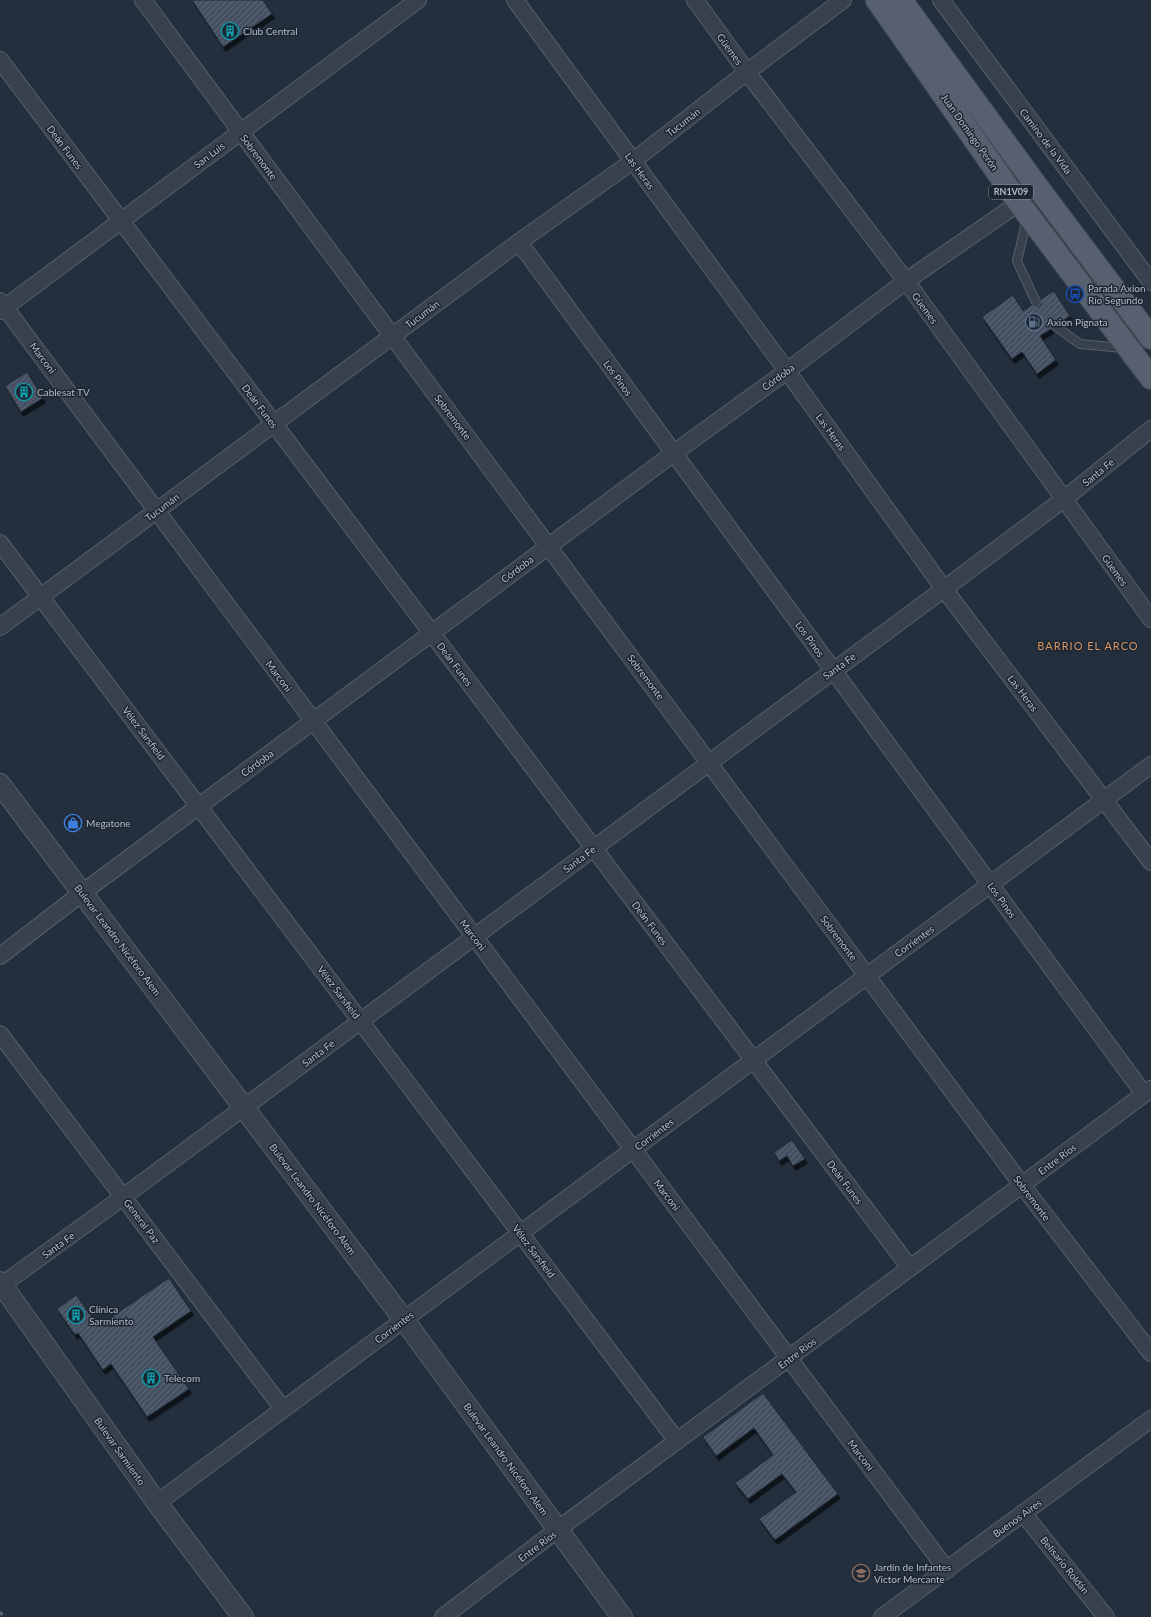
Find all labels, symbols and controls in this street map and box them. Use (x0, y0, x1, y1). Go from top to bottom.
building icon: Club Central (220, 21, 240, 41)
place label: Club Central (243, 25, 298, 37)
street label: Güemes (715, 31, 745, 67)
street label: Juan Domingo Perón (939, 91, 1001, 173)
street label: Tucumán (664, 105, 702, 139)
street label: Camino de la Vida (1017, 106, 1075, 176)
street label: Deán Funes (45, 123, 85, 171)
street label: Sobremonte (238, 132, 280, 182)
street label: San Luis (191, 139, 227, 171)
street label: Las Heras (623, 150, 657, 192)
road number: RN1V09 (989, 185, 1033, 199)
place label: Parada Axion Río Segundo (1088, 282, 1146, 306)
bus stop icon: Parada Axion Río Segundo (1065, 284, 1085, 304)
street label: Güemes (910, 290, 940, 326)
street label: Tucumán (403, 297, 441, 331)
fuel station icon: Axion Pignata (1024, 312, 1044, 332)
place label: Axion Pignata (1047, 316, 1108, 328)
street label: Marconi (27, 340, 59, 376)
street label: Los Pinos (601, 358, 635, 398)
street label: Córdoba (759, 361, 797, 393)
building icon: Cablesat TV (14, 382, 34, 402)
street label: Deán Funes (240, 382, 280, 430)
place label: Cablesat TV (37, 386, 90, 398)
street label: Sobremonte (432, 392, 474, 442)
street label: Las Heras (814, 411, 848, 453)
street label: Santa Fe (1080, 456, 1116, 488)
street label: Tucumán (143, 490, 181, 524)
street label: Güemes (1100, 552, 1130, 588)
street label: Córdoba (498, 553, 536, 585)
street label: Los Pinos (793, 619, 827, 659)
district label: BARRIO EL ARCO (1037, 639, 1139, 652)
street label: Deán Funes (435, 640, 475, 688)
street label: Santa Fe (820, 650, 858, 682)
street label: Sobremonte (625, 652, 667, 702)
street label: Marconi (263, 658, 295, 694)
street label: Las Heras (1005, 672, 1041, 714)
street label: Vélez Sarsfield (120, 704, 168, 762)
street label: Córdoba (238, 747, 276, 779)
shop icon: Megatone (63, 813, 83, 833)
place label: Megatone (86, 817, 131, 829)
street label: Santa Fe (560, 843, 598, 875)
street label: Los Pinos (985, 880, 1019, 920)
street label: Bulevar Leandro Nicéforo Alem (72, 882, 164, 998)
street label: Deán Funes (630, 899, 670, 947)
street label: Sobremonte (818, 913, 860, 963)
street label: Marconi (457, 917, 489, 953)
street label: Corrientes (892, 923, 936, 959)
street label: Vélez Sarsfield (315, 963, 363, 1021)
street label: Santa Fe (299, 1037, 337, 1069)
street label: Corrientes (632, 1115, 676, 1153)
street label: Bulevar Leandro Nicéforo Alem (267, 1141, 359, 1257)
street label: Entre Ríos (1036, 1141, 1078, 1177)
street label: Deán Funes (825, 1158, 865, 1206)
street label: Sobremonte (1011, 1173, 1053, 1223)
street label: Marconi (651, 1177, 683, 1213)
street label: General Paz (122, 1197, 163, 1246)
street label: Vélez Sarsfield (510, 1222, 558, 1280)
street label: Santa Fe (39, 1229, 77, 1261)
place label: Clínica Sarmiento (89, 1303, 134, 1327)
building icon: Clínica Sarmiento (66, 1305, 86, 1325)
street label: Corrientes (372, 1308, 416, 1346)
street label: Entre Ríos (776, 1335, 818, 1371)
building icon: Telecom (141, 1368, 161, 1388)
place label: Telecom (164, 1372, 200, 1384)
street label: Bulevar Leandro Nicéforo Alem (461, 1400, 551, 1518)
street label: Bulevar Sarmiento (92, 1415, 148, 1488)
street label: Marconi (845, 1437, 877, 1473)
street label: Buenos Aires (990, 1496, 1044, 1540)
street label: Entre Ríos (516, 1528, 558, 1564)
street label: Belisario Roldán (1038, 1534, 1092, 1596)
place label: Jardín de Infantes Víctor Mercante (874, 1561, 951, 1585)
school or university icon: Jardín de Infantes Víctor Mercante (851, 1563, 871, 1583)

